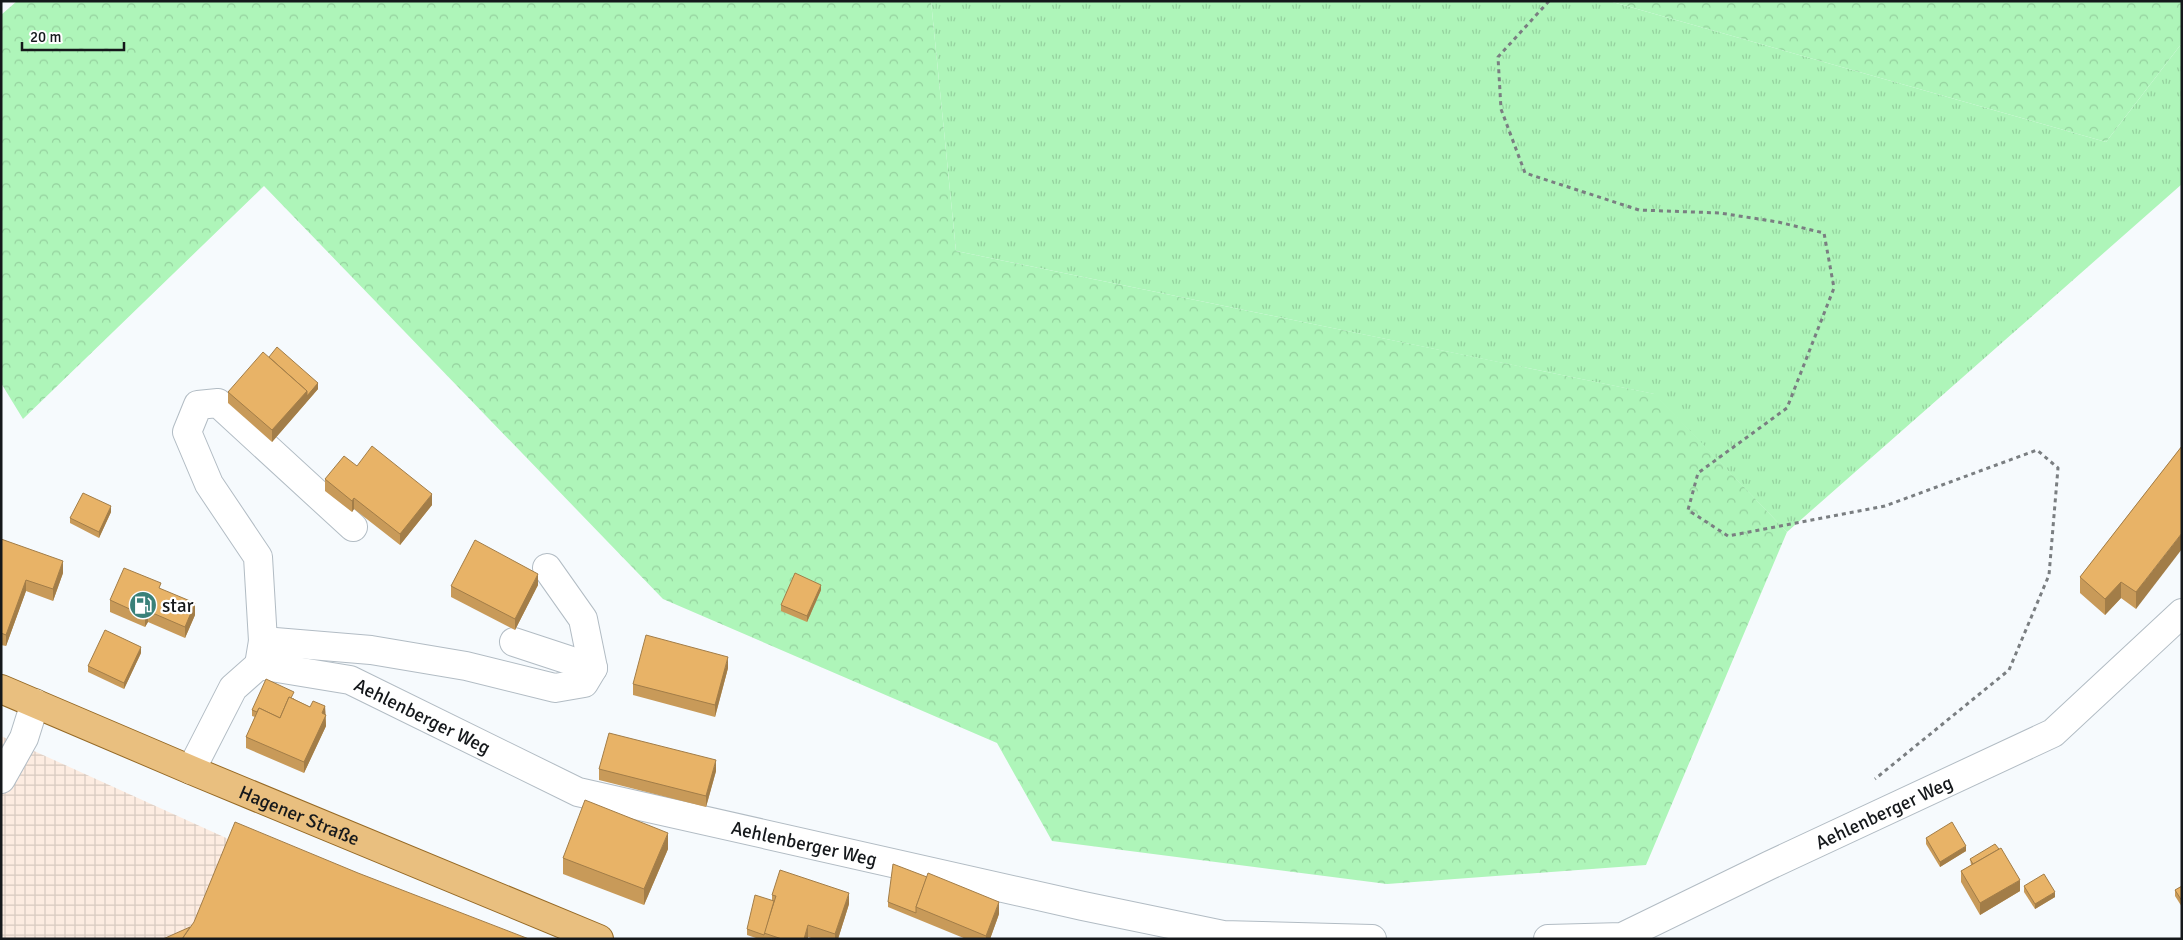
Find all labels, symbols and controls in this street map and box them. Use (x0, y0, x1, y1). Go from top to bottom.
scale bar (22, 20, 125, 52)
text: 20 m (30, 28, 61, 46)
fuel station icon: star (128, 590, 158, 620)
place label: star (162, 594, 194, 618)
street label: Aehlenberger Weg (350, 673, 494, 760)
street label: Aehlenberger Weg (1812, 771, 1957, 855)
street label: Hagener Straße (235, 780, 363, 851)
street label: Aehlenberger Weg (729, 816, 879, 872)

